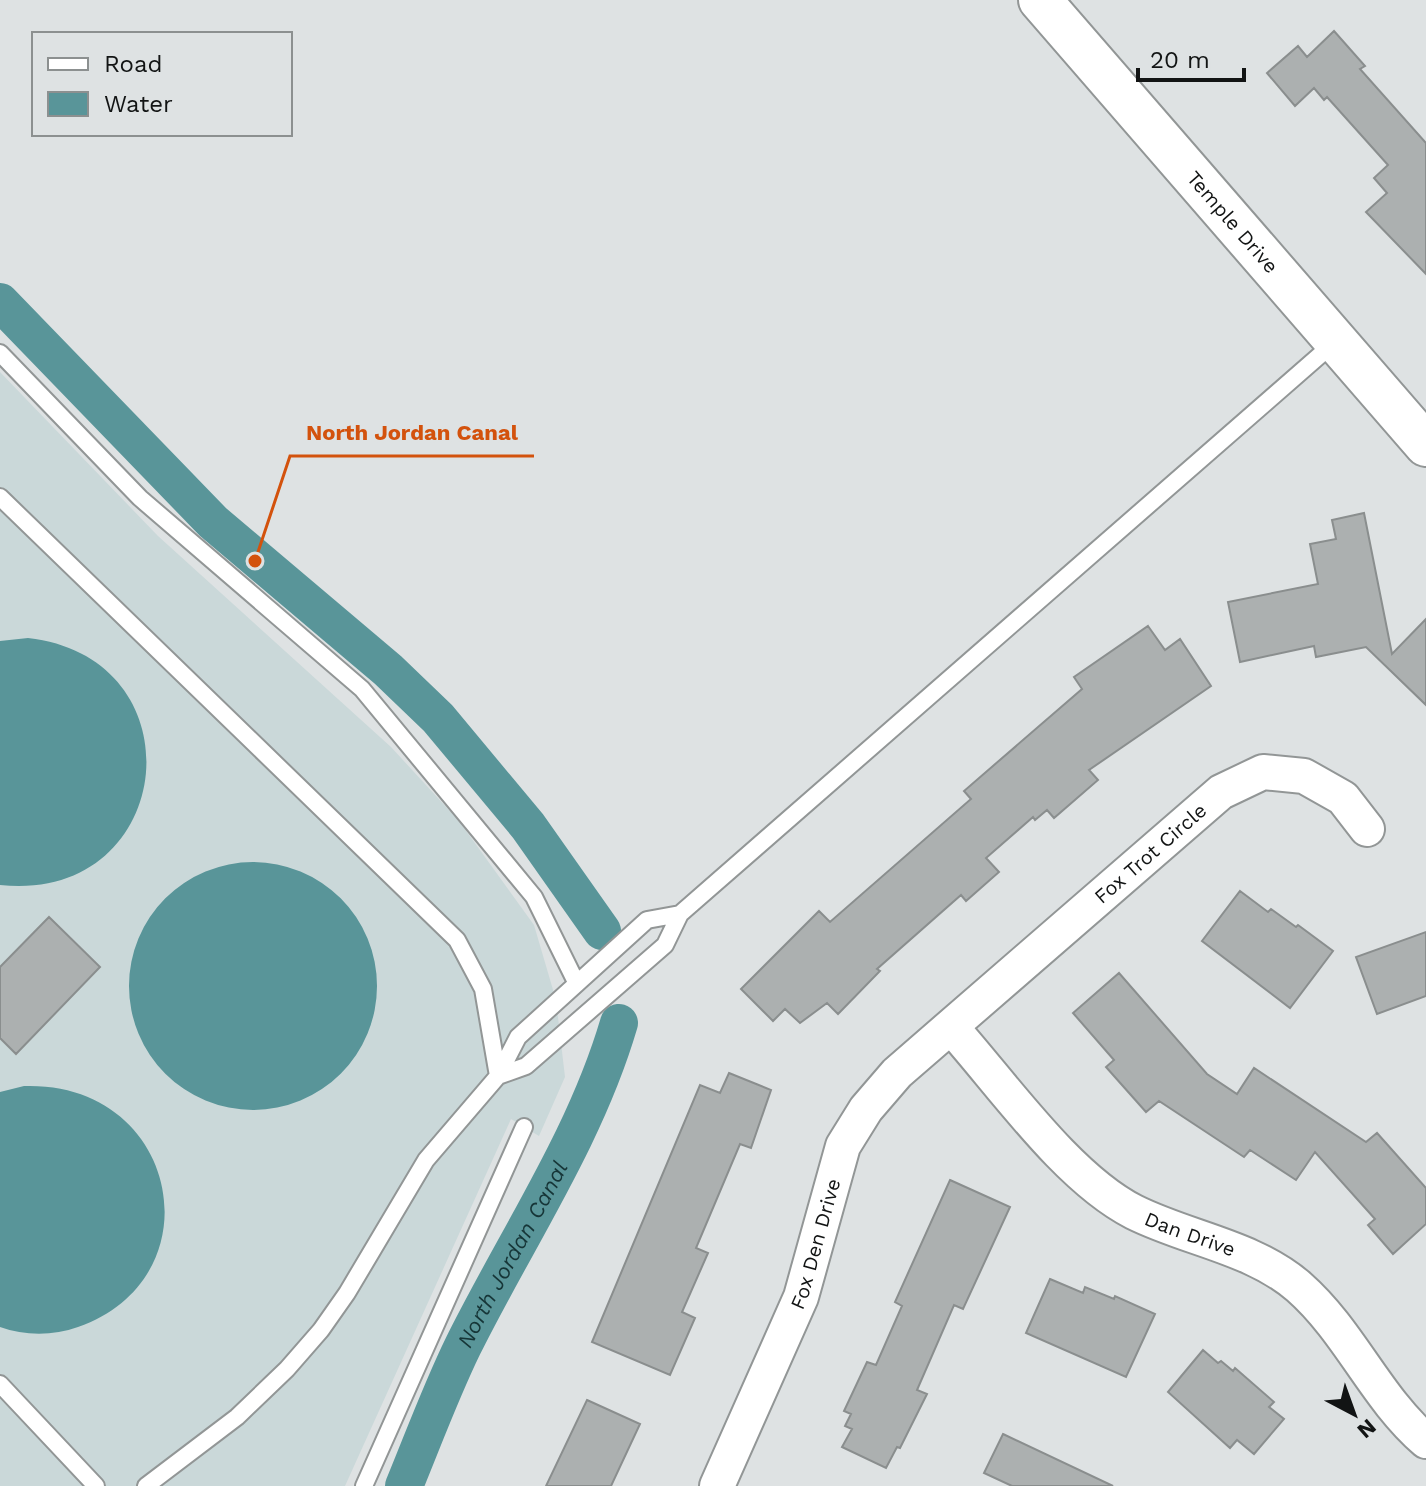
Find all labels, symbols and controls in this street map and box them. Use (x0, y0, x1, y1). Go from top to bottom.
legend (32, 32, 292, 136)
scale bar (1138, 32, 1244, 82)
text: 20 m (1150, 46, 1210, 74)
text: Road (104, 50, 163, 78)
text: Water (104, 90, 173, 118)
street label: Temple Drive (1182, 166, 1283, 278)
callout: North Jordan Canal (290, 410, 534, 456)
text: North Jordan Canal (306, 420, 519, 445)
street label: Fox Trot Circle (1089, 798, 1211, 908)
water label: North Jordan Canal (452, 1157, 573, 1352)
street label: Fox Den Drive (785, 1176, 845, 1313)
street label: Dan Drive (1141, 1206, 1239, 1261)
north arrow (1314, 1374, 1394, 1454)
text: N (1352, 1414, 1381, 1444)

